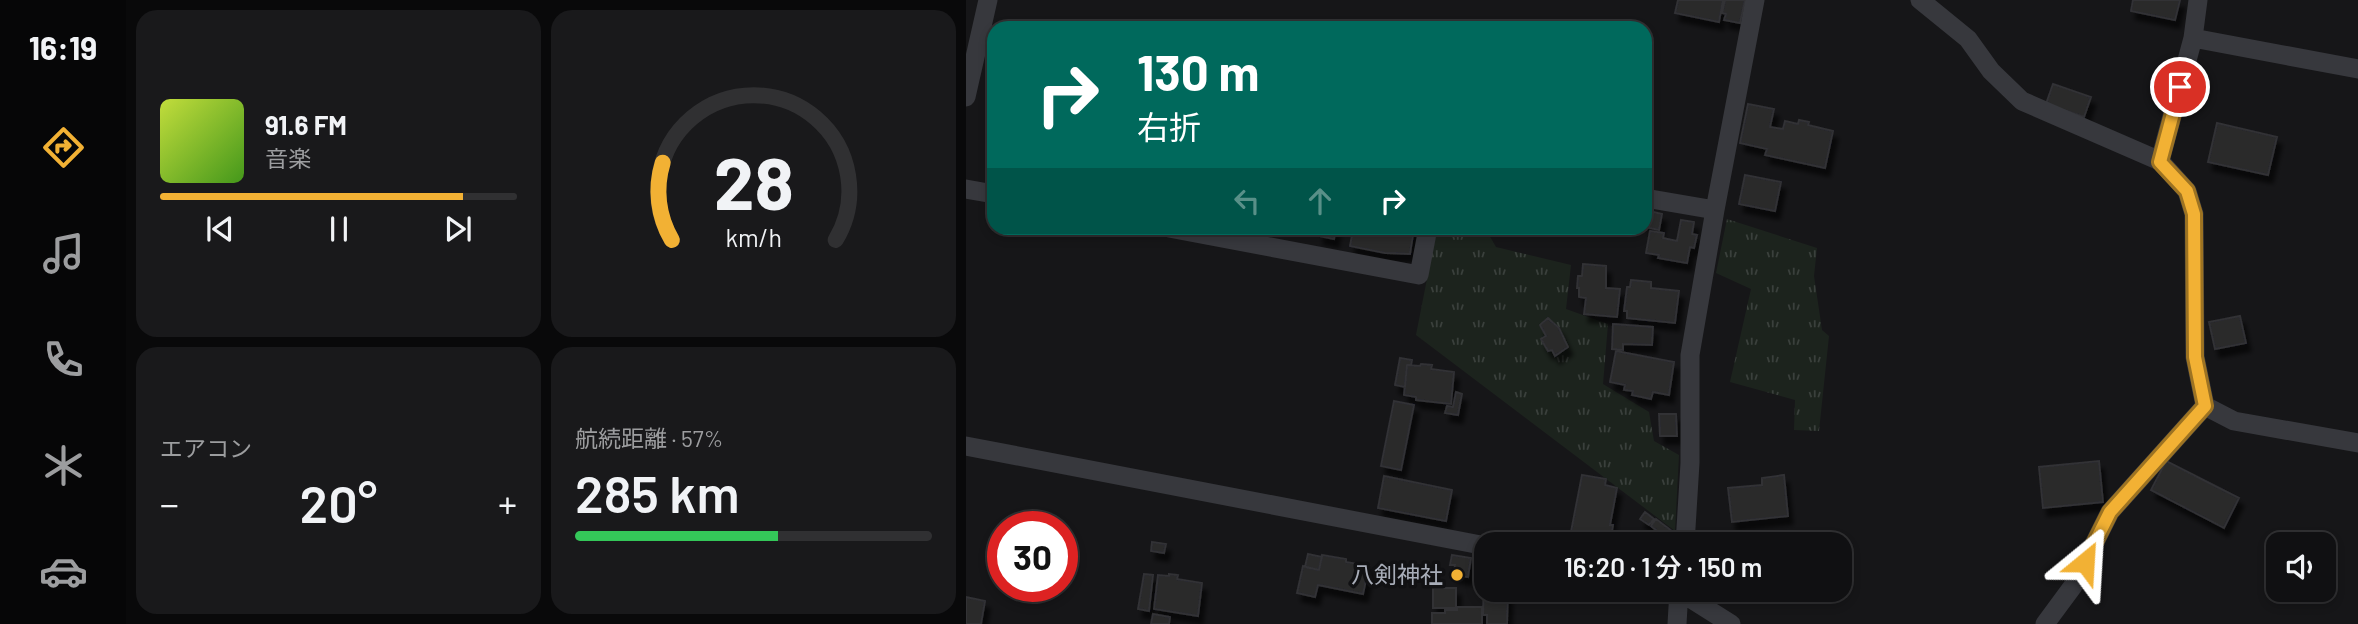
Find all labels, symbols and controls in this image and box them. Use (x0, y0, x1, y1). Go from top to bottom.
text: 16:19 (29, 28, 97, 66)
text: 130 m (1137, 42, 1259, 101)
icon: right (1022, 49, 1113, 140)
pin (2150, 57, 2210, 117)
icon: arrive (2161, 68, 2199, 106)
text: 右折 (1137, 107, 1201, 145)
text: 91.6 FM (265, 109, 347, 140)
icon: directions (39, 123, 88, 172)
text: 28 (713, 137, 794, 225)
text: 音楽 (265, 144, 311, 172)
icon: left (1228, 182, 1266, 220)
icon: ahead (1301, 182, 1339, 220)
icon: right (1374, 182, 1412, 220)
icon: previous (201, 210, 239, 248)
icon: pause (320, 210, 358, 248)
icon: next (439, 210, 477, 248)
text: km/h (725, 222, 782, 252)
icon: music (39, 229, 88, 278)
icon: phone (39, 335, 88, 384)
text: 航続距離 · 57% (575, 424, 723, 452)
text: エアコン (160, 434, 252, 462)
icon: climate (39, 441, 88, 490)
text: 285 km (575, 461, 740, 523)
text: 20° (300, 471, 377, 533)
text: − (160, 480, 179, 526)
text: + (498, 480, 517, 526)
speed limit sign: 30 (987, 511, 1078, 602)
position arrow (2048, 525, 2122, 599)
map controls (2266, 532, 2336, 602)
button: sound (2266, 532, 2336, 602)
icon: car (39, 547, 88, 596)
text: 16:20 · 1 分 · 150 m (1564, 551, 1762, 582)
place label: 八剣神社 (1351, 560, 1443, 588)
marker: 八剣神社 (1449, 567, 1465, 583)

